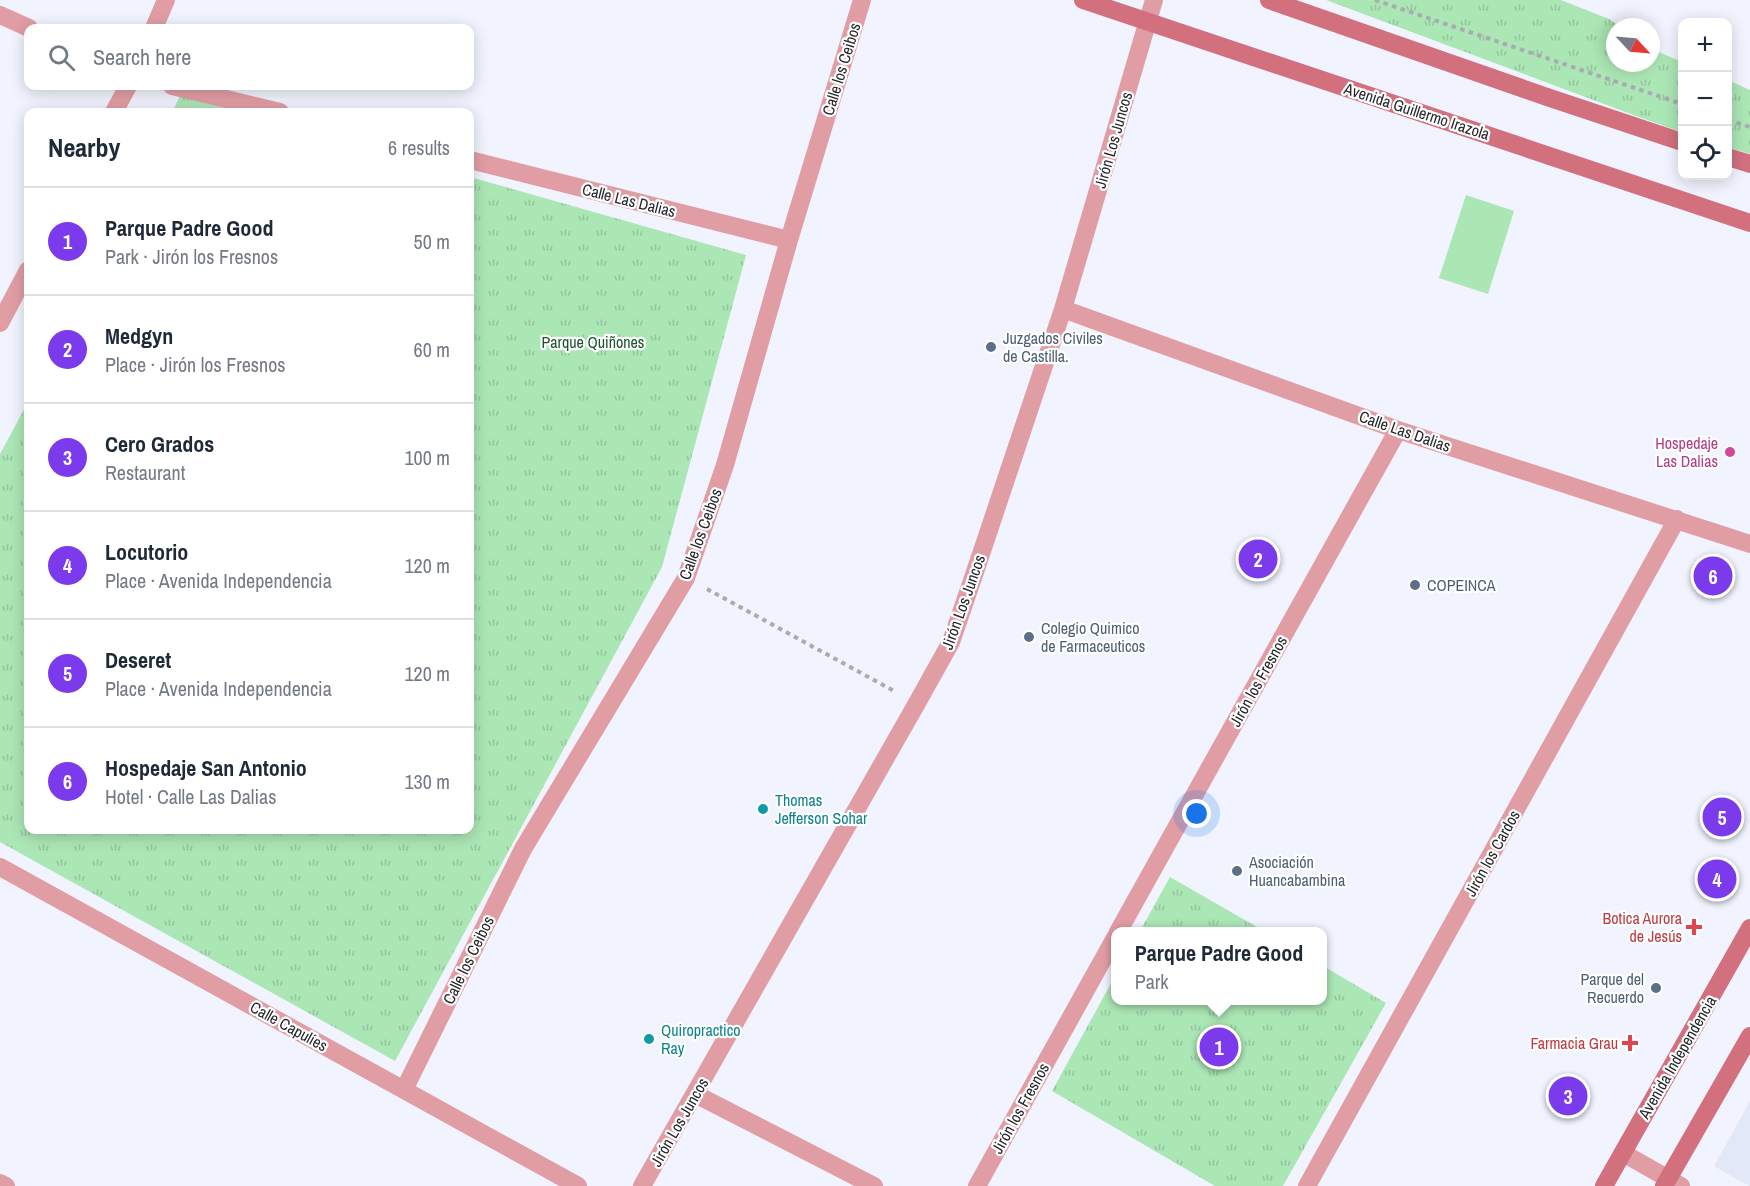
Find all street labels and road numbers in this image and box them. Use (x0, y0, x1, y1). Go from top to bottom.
street label: Calle los Ceibos (817, 20, 865, 118)
street label: Avenida Guillermo Irazola (1341, 77, 1493, 145)
street label: Jirón Los Juncos (1089, 89, 1137, 191)
street label: Calle Las Dalias (580, 178, 678, 222)
street label: Calle Las Dalias (1356, 405, 1454, 457)
street label: Calle los Ceibos (673, 485, 727, 583)
street label: Jirón Los Juncos (936, 552, 990, 652)
street label: Jirón los Fresnos (1224, 632, 1292, 730)
street label: Jirón los Cardos (1459, 806, 1525, 900)
street label: Calle los Ceibos (437, 912, 499, 1008)
street label: Avenida Independencia (1632, 991, 1721, 1123)
street label: Calle Capulíes (246, 996, 332, 1056)
street label: Jirón los Fresnos (986, 1059, 1054, 1157)
street label: Jirón Los Juncos (645, 1074, 713, 1170)

